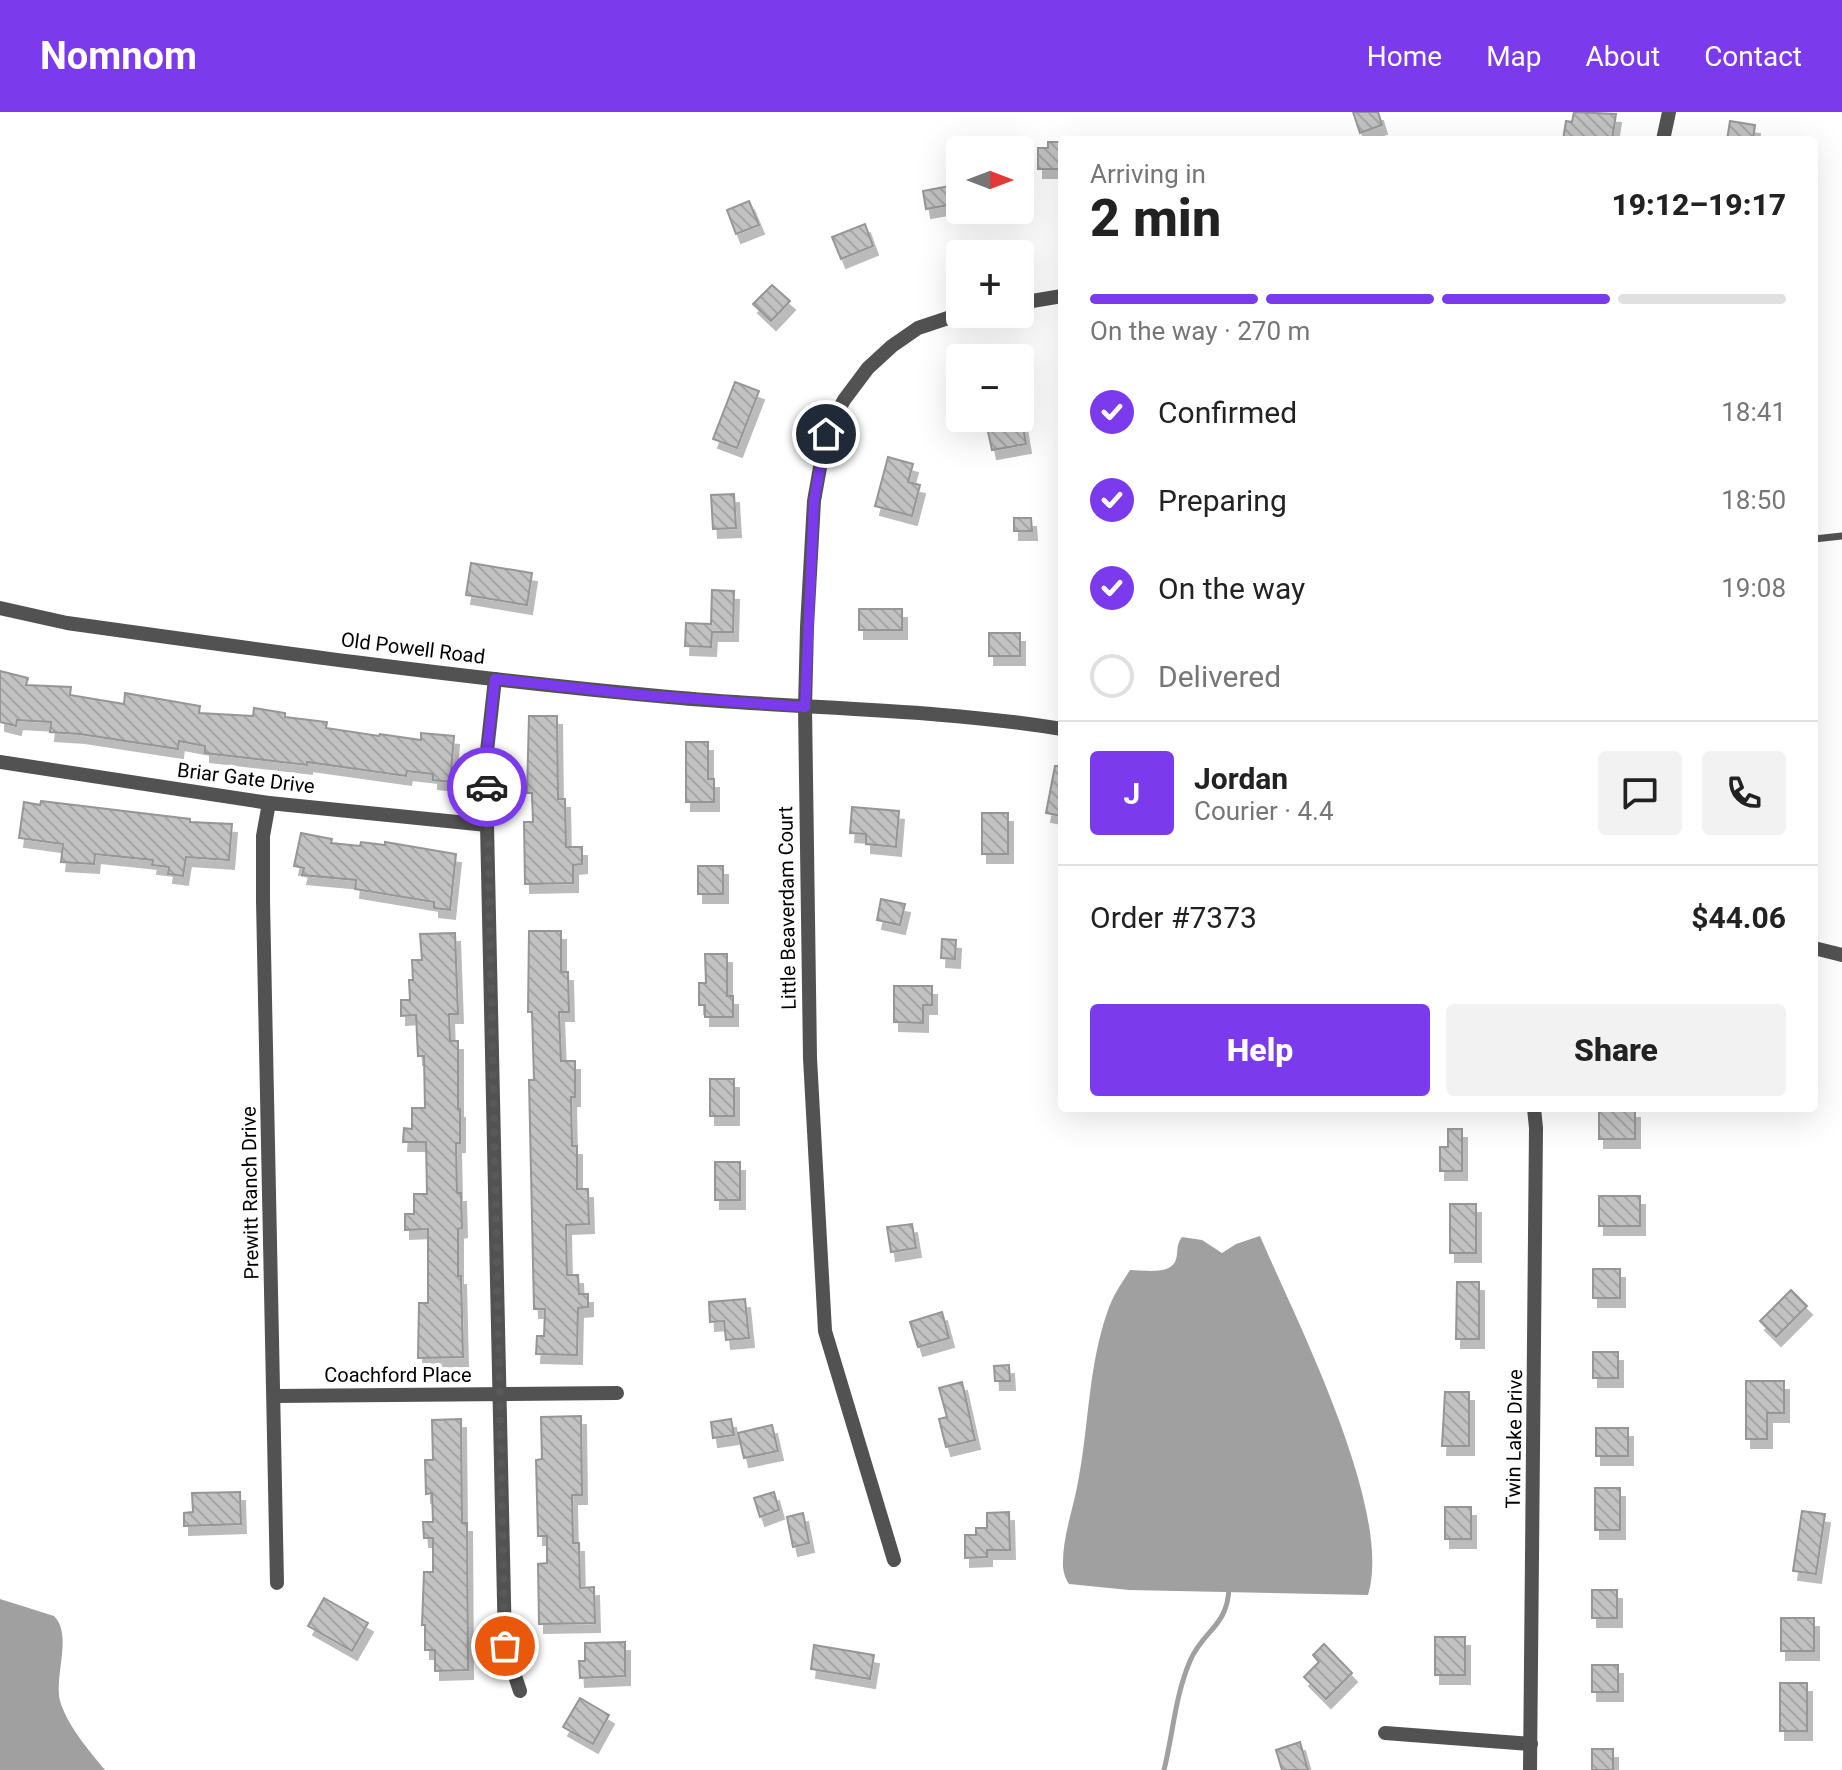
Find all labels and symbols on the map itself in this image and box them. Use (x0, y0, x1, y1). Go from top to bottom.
north arrow (946, 136, 1034, 224)
pin (792, 400, 860, 468)
street label: Old Powell Road (340, 627, 486, 669)
courier (447, 747, 527, 827)
street label: Briar Gate Drive (176, 758, 316, 798)
street label: Little Beaverdam Court (773, 806, 801, 1010)
street label: Prewitt Ranch Drive (236, 1106, 264, 1280)
street label: Coachford Place (324, 1363, 472, 1387)
street label: Twin Lake Drive (1501, 1369, 1527, 1509)
pin (471, 1612, 539, 1680)

